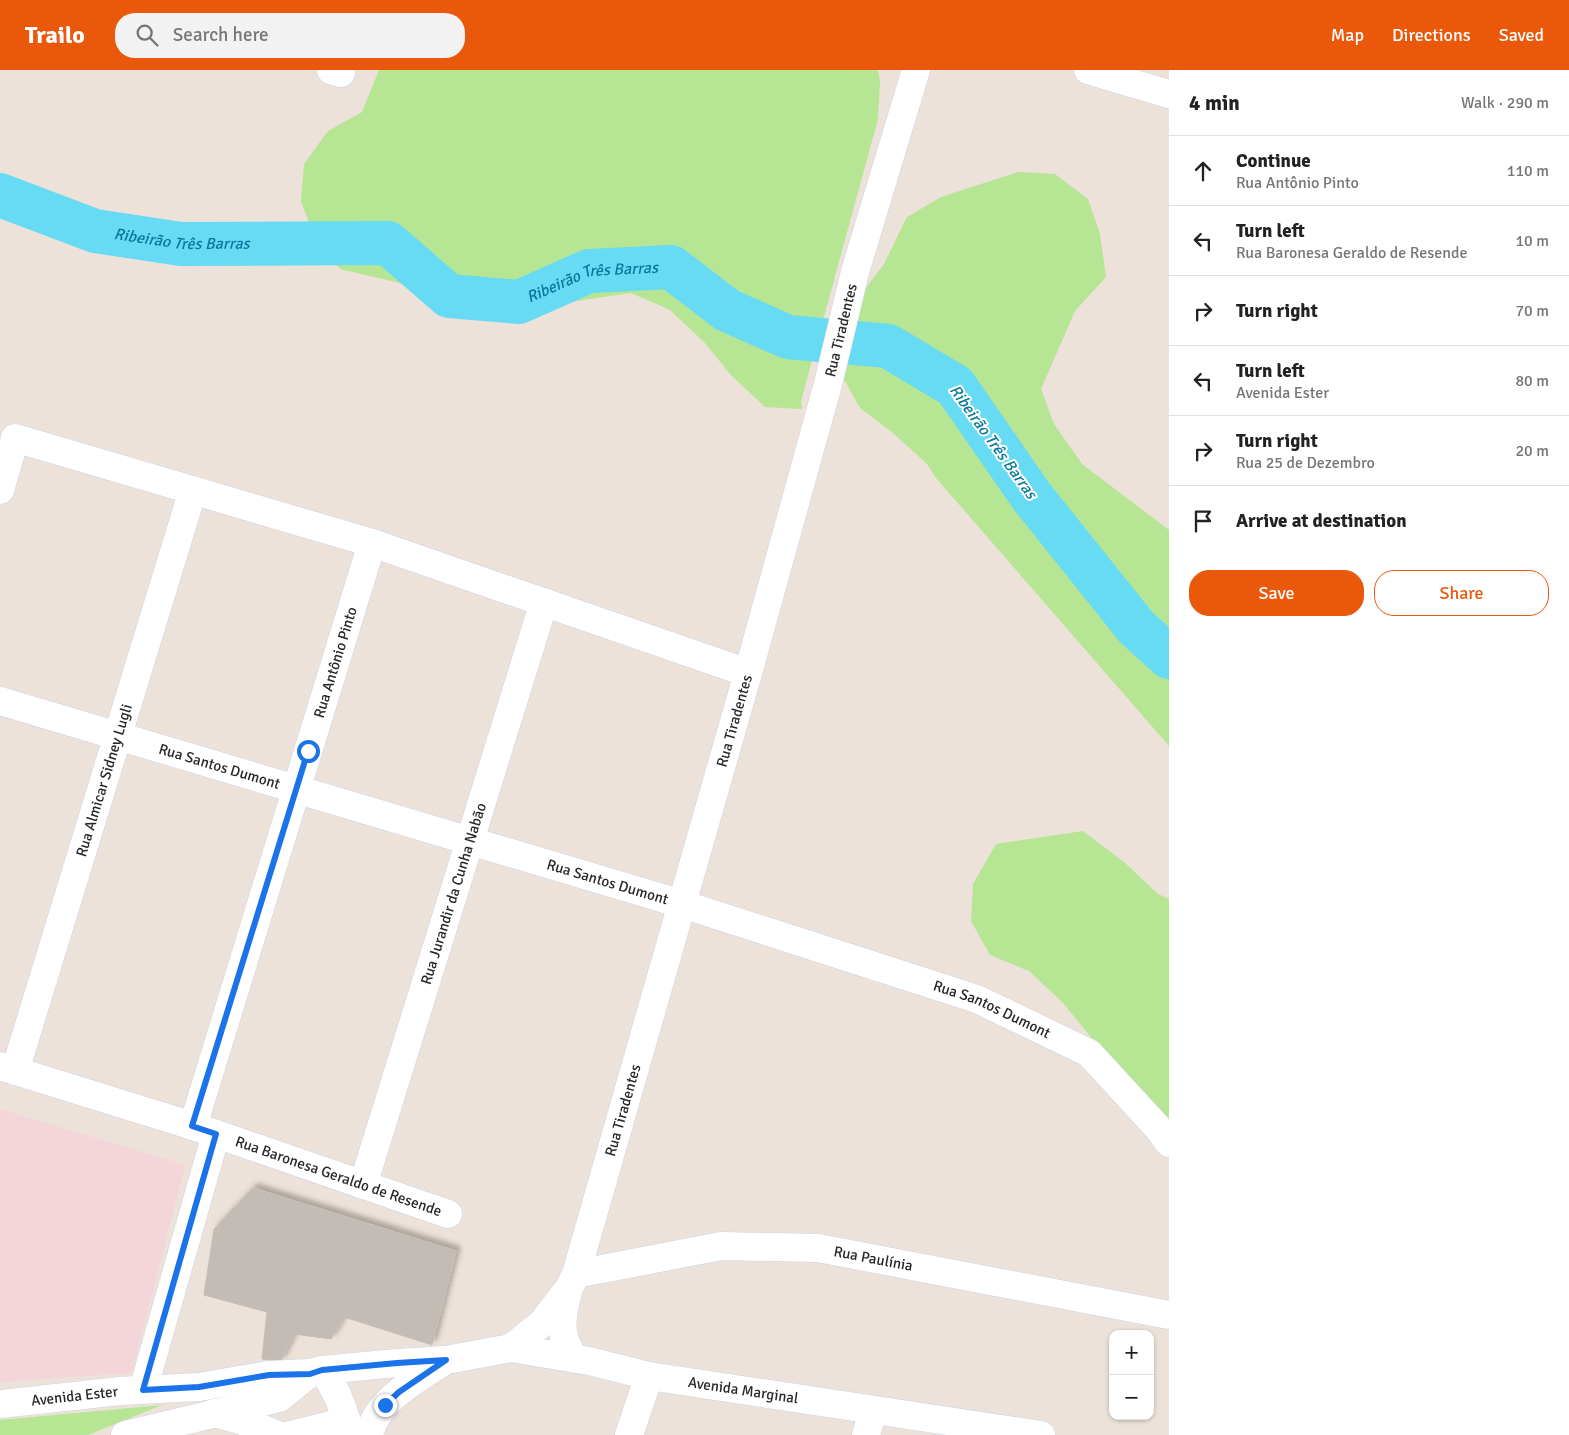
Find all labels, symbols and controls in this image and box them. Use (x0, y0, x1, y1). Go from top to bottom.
search box (115, 13, 465, 58)
text: Trailo (25, 20, 85, 50)
icon: search (133, 21, 161, 49)
text: Search here (173, 23, 269, 47)
text: Map (1331, 24, 1364, 46)
text: Directions (1392, 24, 1471, 46)
text: Saved (1499, 24, 1544, 46)
text: 4 min (1189, 90, 1240, 116)
text: Walk · 290 m (1461, 93, 1549, 113)
text: Continue (1236, 149, 1311, 173)
icon: ahead (1189, 157, 1217, 185)
text: 110 m (1507, 161, 1549, 181)
text: Rua Antônio Pinto (1236, 173, 1359, 193)
text: Turn left (1236, 219, 1305, 243)
water label: Ribeirão Três Barras (113, 224, 252, 254)
icon: left (1189, 227, 1217, 255)
text: 10 m (1515, 231, 1549, 251)
text: Rua Baronesa Geraldo de Resende (1236, 243, 1467, 263)
water label: Ribeirão Três Barras (523, 258, 660, 307)
street label: Rua Tiradentes (821, 281, 861, 379)
icon: right (1189, 297, 1217, 325)
text: Turn right (1236, 299, 1318, 323)
text: 70 m (1515, 301, 1549, 321)
text: Turn left (1236, 359, 1305, 383)
icon: left (1189, 367, 1217, 395)
text: 80 m (1515, 371, 1549, 391)
water label: Ribeirão Três Barras (945, 381, 1042, 505)
text: Avenida Ester (1236, 383, 1329, 403)
text: Turn right (1236, 429, 1318, 453)
icon: right (1189, 437, 1217, 465)
text: 20 m (1515, 441, 1549, 461)
text: Rua 25 de Dezembro (1236, 453, 1375, 473)
icon: arrive (1189, 507, 1217, 535)
text: Arrive at destination (1236, 509, 1407, 533)
button: Save (1189, 570, 1364, 616)
button: Share (1374, 570, 1549, 616)
street label: Rua Antônio Pinto (310, 604, 361, 720)
street label: Rua Tiradentes (713, 672, 756, 769)
street label: Rua Almicar Sidney Lugli (72, 702, 136, 859)
street label: Rua Santos Dumont (157, 740, 282, 793)
route start (297, 740, 320, 763)
street label: Rua Jurandir da Cunha Nabão (417, 800, 490, 987)
street label: Rua Santos Dumont (545, 855, 671, 908)
street label: Rua Santos Dumont (931, 976, 1053, 1042)
street label: Rua Tiradentes (601, 1062, 645, 1158)
street label: Rua Baronesa Geraldo de Resende (233, 1132, 444, 1220)
street label: Rua Paulínia (832, 1242, 914, 1275)
map controls (1109, 1330, 1154, 1420)
button: + (1109, 1330, 1154, 1375)
street label: Avenida Marginal (687, 1373, 800, 1407)
button: − (1109, 1375, 1154, 1420)
street label: Avenida Ester (30, 1382, 119, 1410)
route end (374, 1394, 397, 1417)

